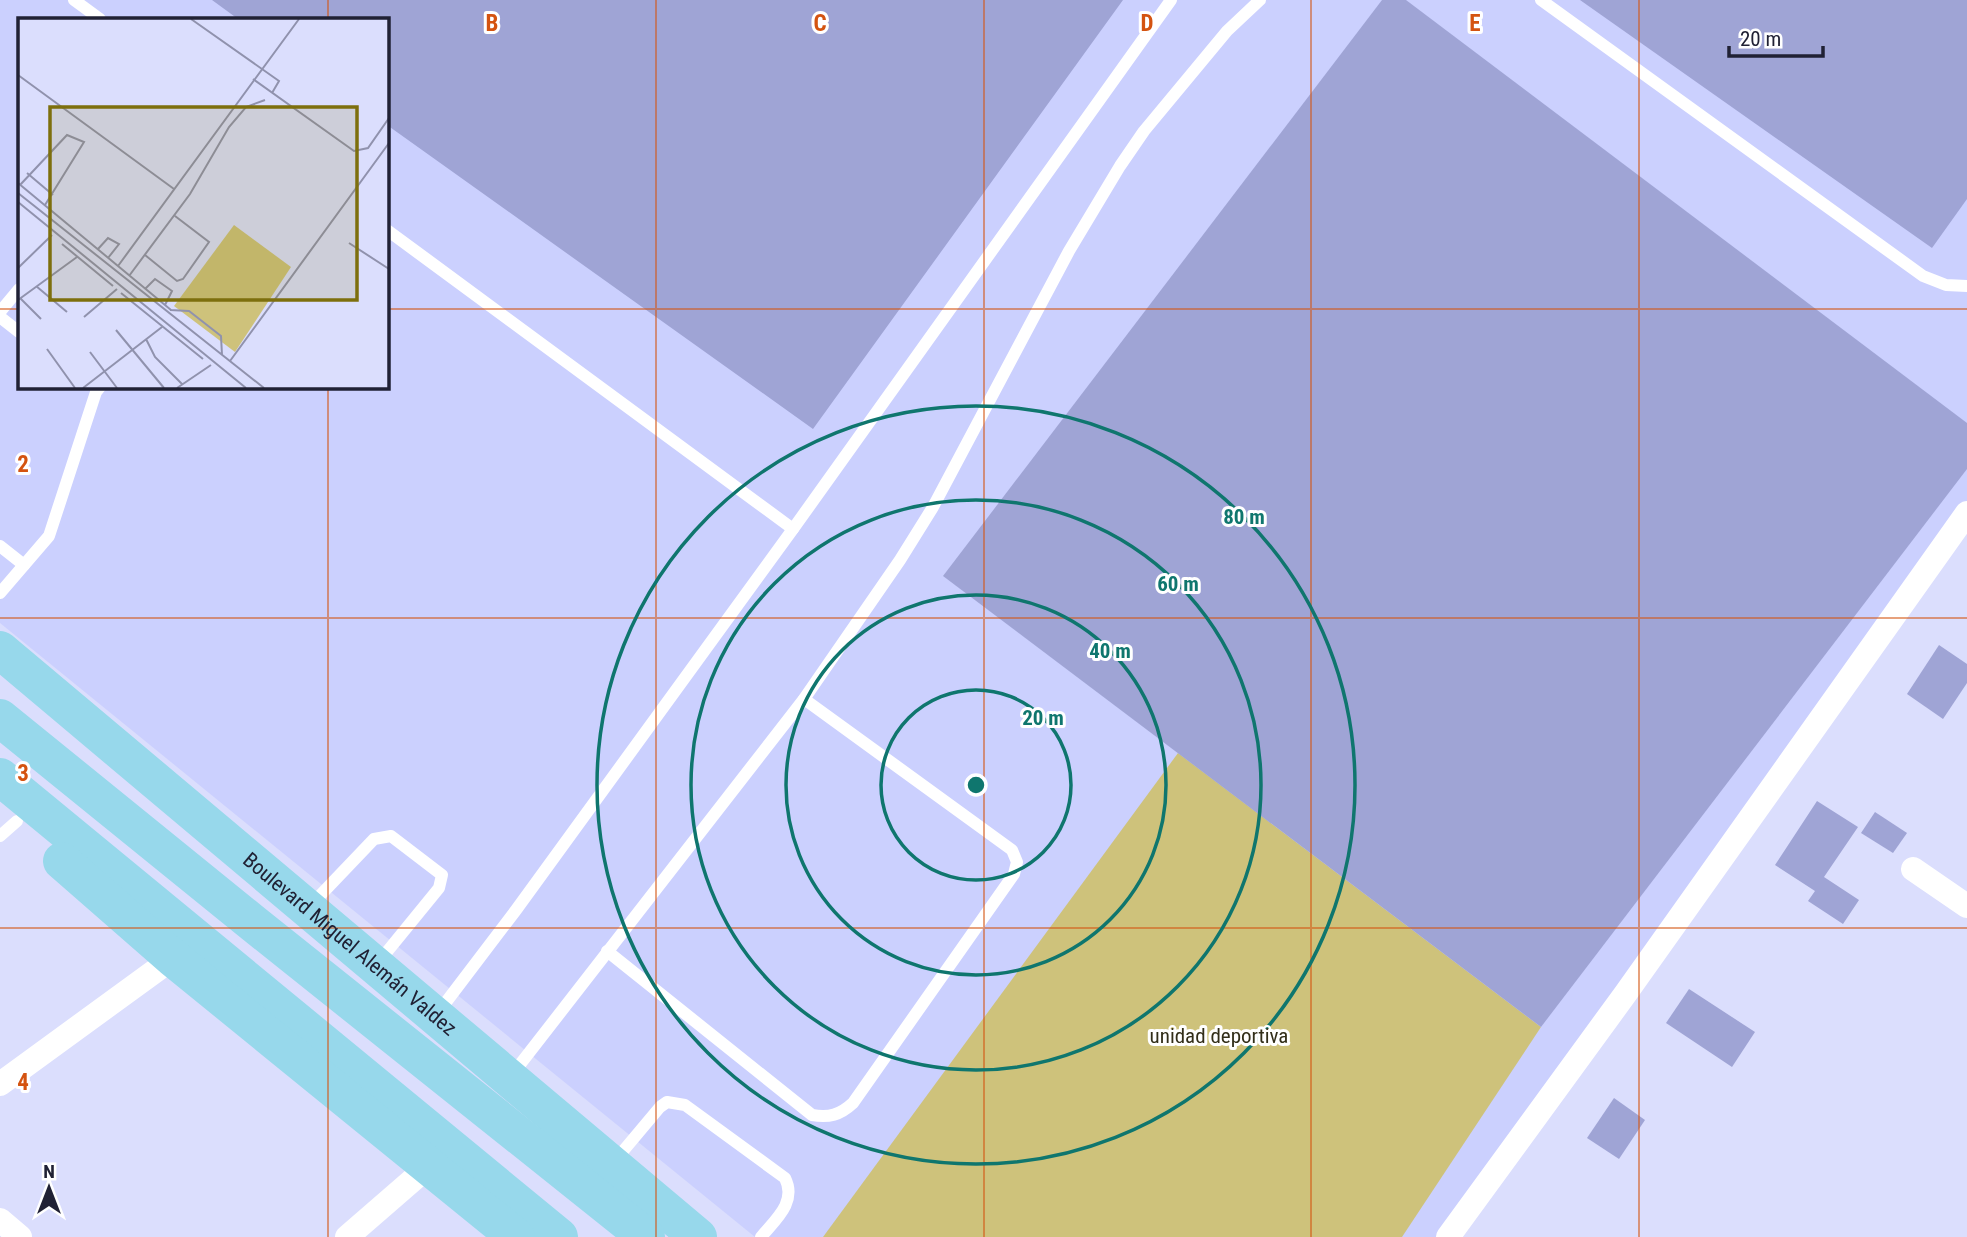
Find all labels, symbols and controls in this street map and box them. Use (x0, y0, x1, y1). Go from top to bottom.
text: B (486, 10, 498, 37)
text: C (813, 10, 827, 37)
text: D (1141, 10, 1154, 37)
text: E (1469, 10, 1481, 37)
scale bar (1729, 14, 1824, 58)
inset map (18, 18, 388, 388)
text: 20 m (1740, 27, 1781, 51)
text: 2 (17, 451, 29, 478)
text: 80 m (1223, 505, 1265, 529)
text: 60 m (1157, 572, 1199, 596)
text: 40 m (1089, 639, 1131, 663)
text: 20 m (1022, 706, 1064, 730)
text: 3 (17, 760, 29, 787)
centre of rings (964, 773, 988, 797)
street label: Boulevard Miguel Alemán Valdez (238, 848, 461, 1041)
park label: unidad deportiva (1150, 1024, 1288, 1048)
text: 4 (17, 1069, 29, 1096)
north arrow (14, 1153, 84, 1223)
text: N (43, 1160, 55, 1183)

